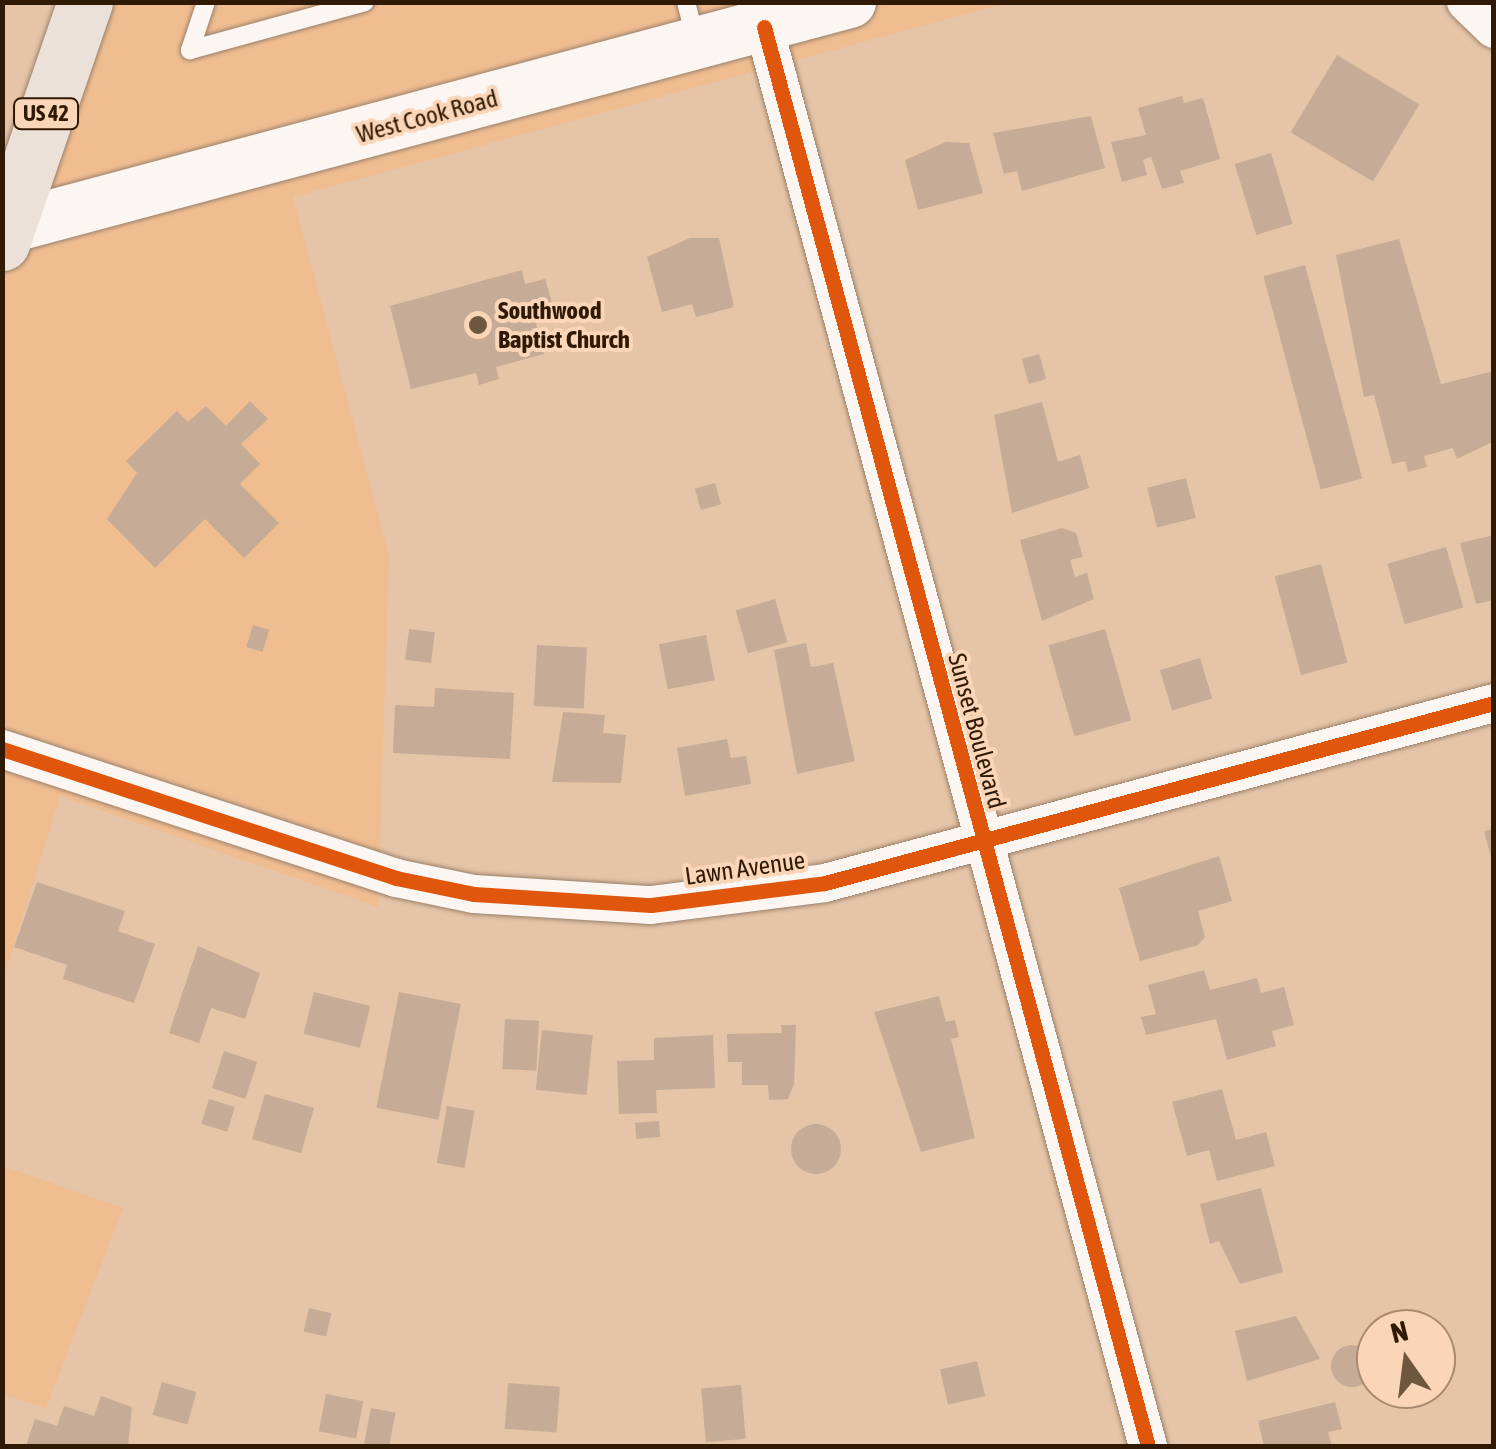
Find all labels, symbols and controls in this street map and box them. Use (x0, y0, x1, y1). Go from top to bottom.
street label: West Cook Road (353, 83, 501, 149)
road number: US 42 (11, 97, 81, 131)
place label: Southwood Baptist Church (498, 296, 630, 355)
marker: Southwood Baptist Church (467, 314, 489, 336)
street label: Sunset Boulevard (942, 650, 1012, 812)
street label: Lawn Avenue (683, 845, 807, 891)
north arrow (1356, 1309, 1456, 1409)
text: N (1387, 1314, 1411, 1349)

